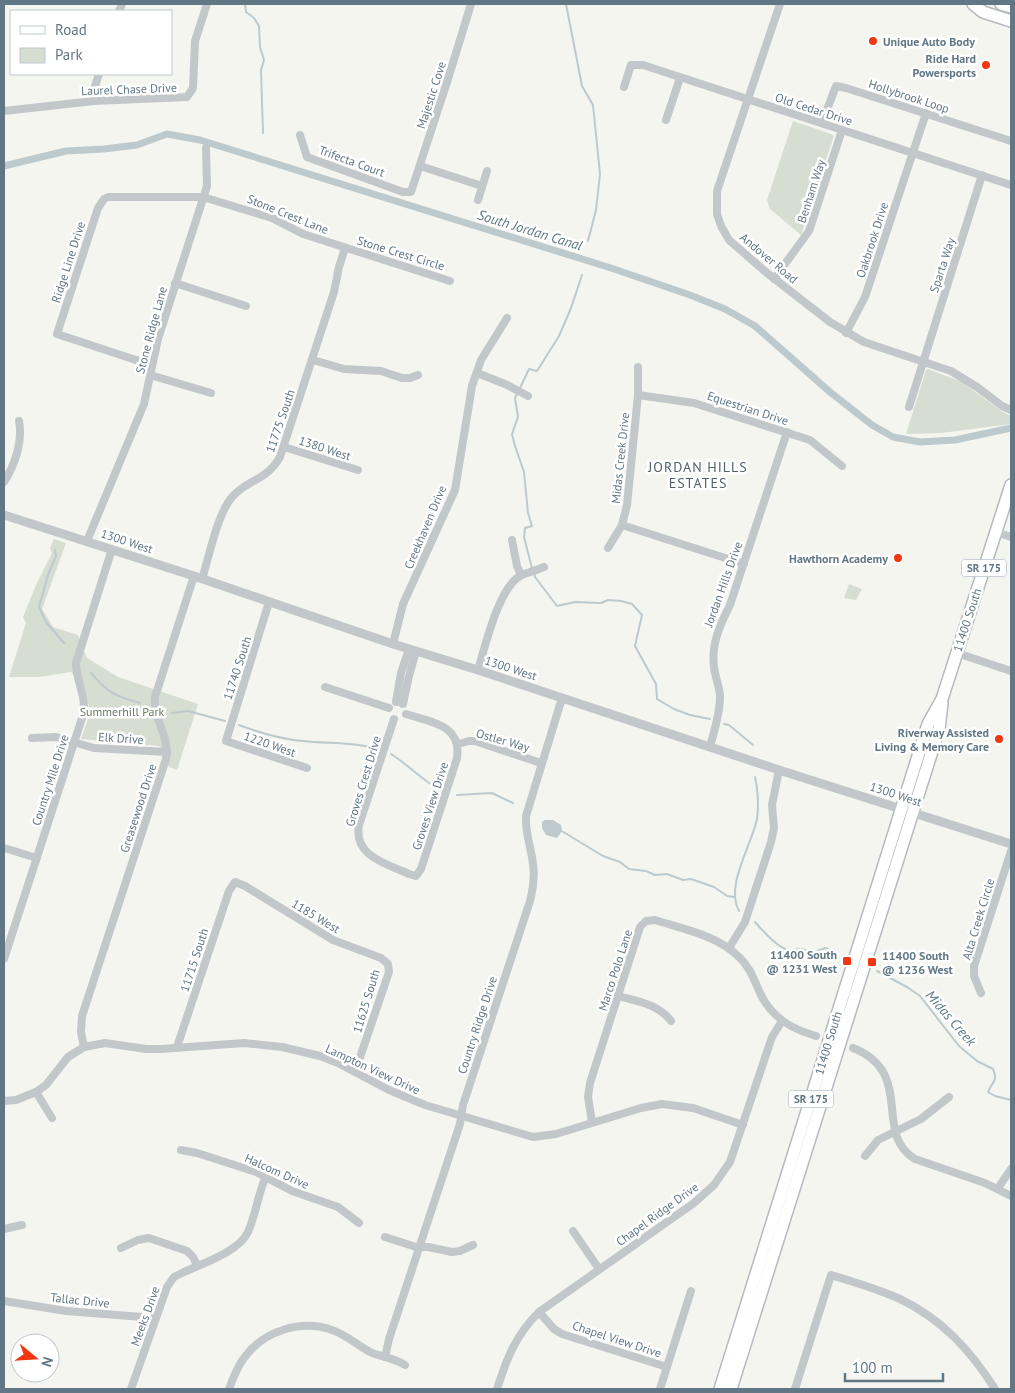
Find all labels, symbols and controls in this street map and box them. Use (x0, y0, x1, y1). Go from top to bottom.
legend (10, 10, 172, 75)
text: Road (55, 20, 87, 39)
place label: Unique Auto Body (883, 34, 975, 49)
marker: Unique Auto Body (867, 35, 879, 47)
text: Park (55, 45, 83, 64)
place label: Ride Hard Powersports (913, 51, 976, 80)
street label: Majestic Cove (413, 59, 449, 131)
marker: Ride Hard Powersports (980, 59, 992, 71)
street label: Hollybrook Loop (867, 76, 951, 116)
street label: Laurel Chase Drive (81, 80, 177, 98)
street label: Old Cedar Drive (773, 89, 855, 129)
street label: Trifecta Court (317, 142, 387, 180)
street label: Benham Way (794, 157, 828, 225)
street label: Stone Crest Lane (245, 191, 331, 237)
street label: Oakbrook Drive (853, 200, 891, 280)
water label: South Jordan Canal (475, 205, 585, 255)
street label: Ridge Line Drive (48, 219, 88, 305)
street label: Andover Road (737, 230, 801, 286)
street label: Stone Crest Circle (355, 233, 447, 273)
street label: Sparta Way (926, 235, 958, 295)
street label: Stone Ridge Lane (132, 285, 170, 375)
street label: 11775 South (262, 387, 298, 455)
street label: Equestrian Drive (706, 388, 790, 428)
street label: Midas Creek Drive (608, 412, 632, 504)
street label: 1380 West (297, 433, 353, 463)
district label: JORDAN HILLS ESTATES (647, 458, 748, 492)
street label: Creekhaven Drive (401, 483, 449, 571)
street label: 1300 West (99, 526, 155, 556)
street label: Jordan Hills Drive (700, 539, 745, 630)
place label: Hawthorn Academy (789, 551, 888, 566)
marker: Hawthorn Academy (892, 552, 904, 564)
road number: SR 175 (962, 560, 1006, 576)
street label: 11400 South (950, 586, 984, 654)
street label: 11740 South (220, 634, 254, 702)
street label: 1300 West (483, 653, 539, 683)
park label: Summerhill Park (80, 704, 165, 719)
street label: Ostler Way (475, 725, 532, 755)
place label: Riverway Assisted Living & Memory Care (875, 725, 989, 754)
street label: 1220 West (242, 728, 298, 760)
street label: Elk Drive (98, 729, 144, 747)
street label: Country Mile Drive (28, 733, 72, 827)
marker: Riverway Assisted Living & Memory Care (993, 733, 1005, 745)
street label: Groves Crest Drive (342, 734, 384, 828)
street label: Groves View Drive (409, 760, 451, 852)
street label: Greasewood Drive (117, 762, 159, 854)
street label: 1300 West (868, 779, 924, 809)
street label: Alta Creek Circle (959, 877, 997, 961)
street label: 1185 West (289, 896, 343, 936)
street label: 11715 South (177, 926, 211, 994)
street label: Marco Polo Lane (595, 927, 635, 1013)
place label: 11400 South @ 1231 West (766, 947, 838, 976)
place label: 11400 South @ 1236 West (882, 948, 954, 977)
marker: 11400 South @ 1231 West (841, 955, 853, 967)
marker: 11400 South @ 1236 West (866, 956, 878, 968)
street label: 11625 South (349, 967, 383, 1035)
street label: Country Ridge Drive (454, 974, 500, 1076)
water label: Midas Creek (922, 986, 981, 1050)
street label: 11400 South (811, 1009, 845, 1077)
street label: Lampton View Drive (323, 1041, 423, 1097)
road number: SR 175 (788, 1090, 834, 1108)
street label: Halcom Drive (242, 1150, 312, 1192)
street label: Chapel Ridge Drive (613, 1179, 701, 1249)
street label: Meeks Drive (127, 1284, 163, 1348)
street label: Tallac Drive (50, 1289, 110, 1311)
street label: Chapel View Drive (570, 1318, 664, 1360)
north arrow (10, 1333, 60, 1383)
scale bar (845, 1350, 942, 1382)
text: N (37, 1355, 57, 1369)
text: 100 m (852, 1358, 893, 1377)

